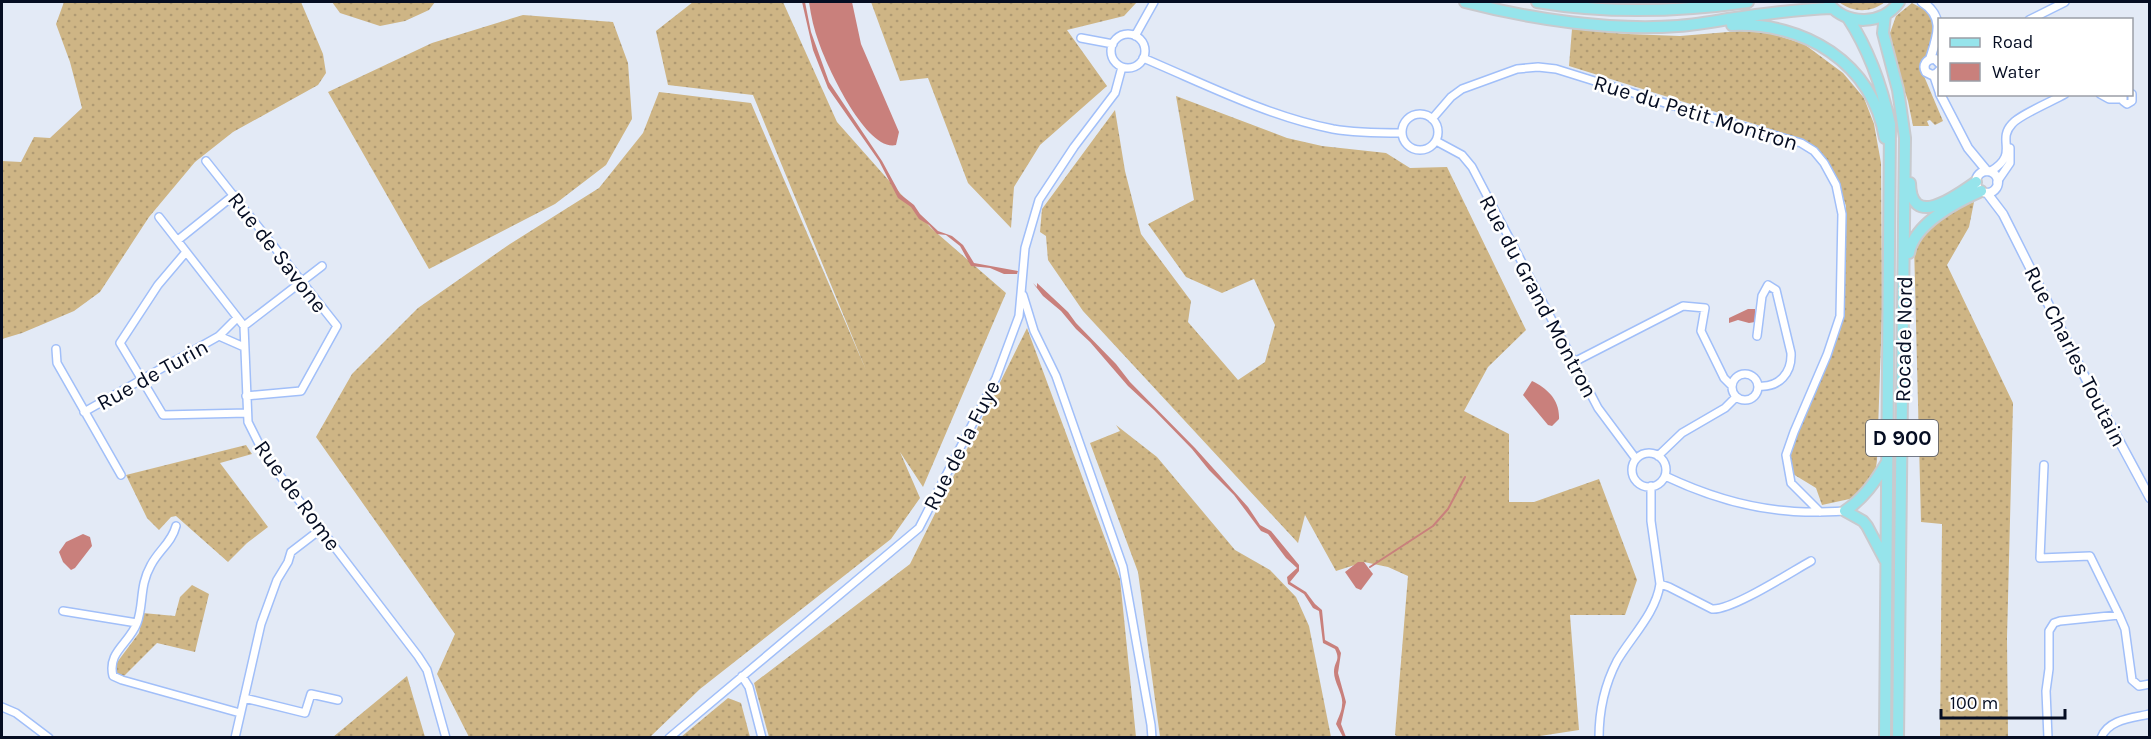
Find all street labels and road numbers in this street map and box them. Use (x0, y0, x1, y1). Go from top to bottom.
street label: Rue du Petit Montron (1590, 70, 1801, 156)
street label: Rue de Savone (222, 187, 332, 318)
street label: Rue du Grand Montron (1474, 191, 1603, 402)
street label: Rue Charles Toutain (2018, 262, 2132, 451)
street label: Rocade Nord (1890, 276, 1918, 403)
street label: Rue de Turin (92, 334, 213, 416)
street label: Rue de la Fuye (918, 376, 1006, 515)
road number: D 900 (1866, 420, 1938, 456)
street label: Rue de Rome (248, 435, 346, 556)

